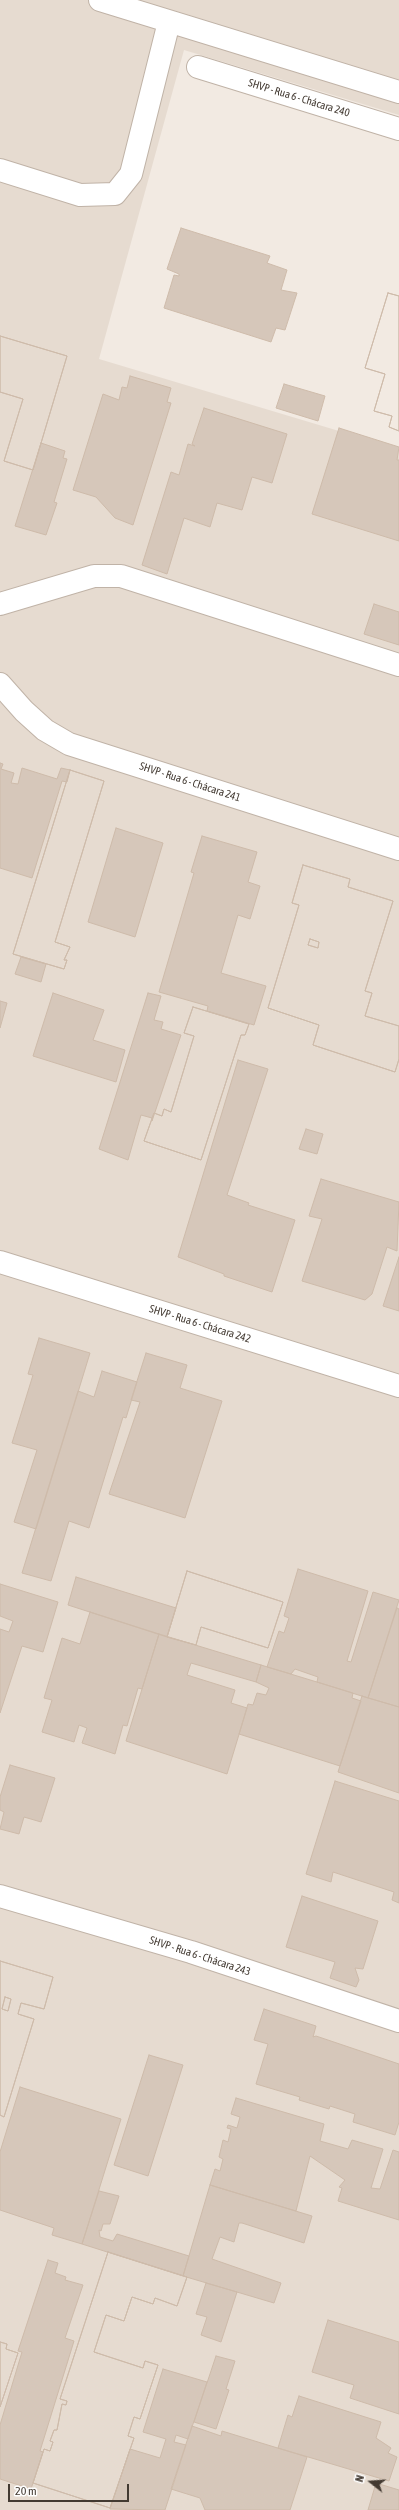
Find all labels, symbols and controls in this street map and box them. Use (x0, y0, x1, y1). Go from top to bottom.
street label: SHVP - Rua 6 - Chácara 240 (247, 76, 351, 120)
street label: SHVP - Rua 6 - Chácara 241 (138, 759, 242, 805)
street label: SHVP - Rua 6 - Chácara 242 (148, 1302, 252, 1346)
street label: SHVP - Rua 6 - Chácara 243 (148, 1933, 252, 1979)
north arrow (351, 2462, 391, 2502)
text: N (353, 2474, 366, 2483)
scale bar (10, 2476, 131, 2502)
text: 20 m (15, 2484, 37, 2498)

